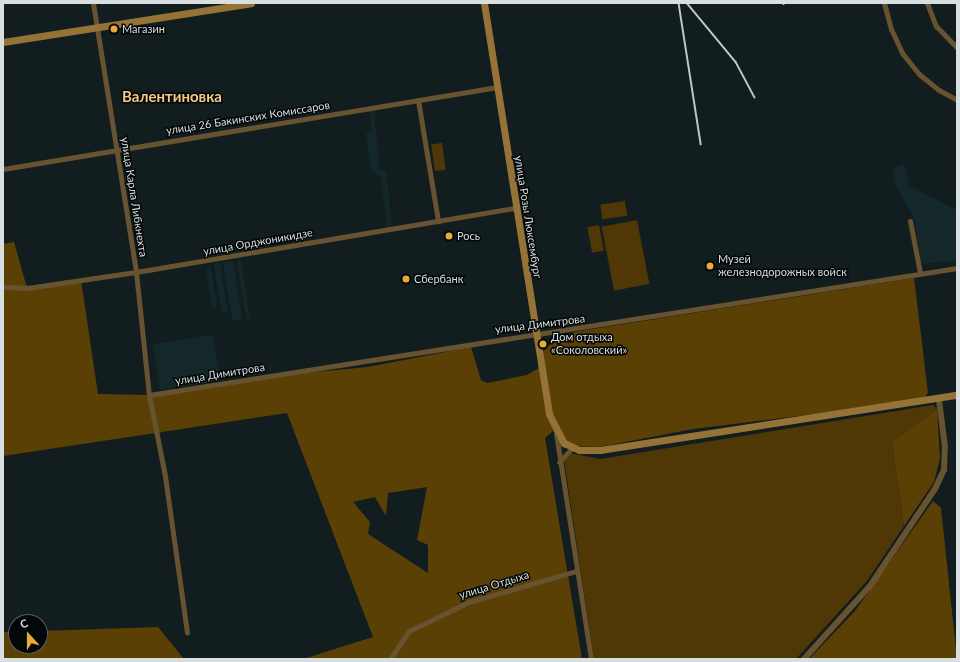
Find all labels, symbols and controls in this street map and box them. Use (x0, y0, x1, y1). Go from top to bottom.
place label: Магазин (122, 22, 165, 36)
marker: Магазин (109, 24, 119, 34)
district label: Валентиновка (122, 88, 222, 106)
street label: улица 26 Бакинских Комиссаров (165, 99, 331, 137)
street label: улица Карла Либкнехта (118, 136, 150, 258)
street label: улица Розы Люксембург (512, 155, 544, 279)
street label: улица Орджоникидзе (202, 226, 314, 258)
place label: Рось (457, 229, 480, 243)
marker: Рось (444, 231, 454, 241)
place label: Музей железнодорожных войск (718, 253, 847, 279)
marker: Музей железнодорожных войск (705, 261, 715, 271)
place label: Сбербанк (414, 272, 463, 286)
marker: Сбербанк (401, 274, 411, 284)
street label: улица Димитрова (494, 312, 586, 336)
place label: Дом отдыха «Соколовский» (551, 331, 627, 357)
marker: Дом отдыха «Соколовский» (538, 339, 548, 349)
street label: улица Димитрова (174, 360, 266, 388)
street label: улица Отдыха (457, 568, 531, 602)
north arrow (8, 614, 48, 654)
text: С (18, 616, 30, 631)

